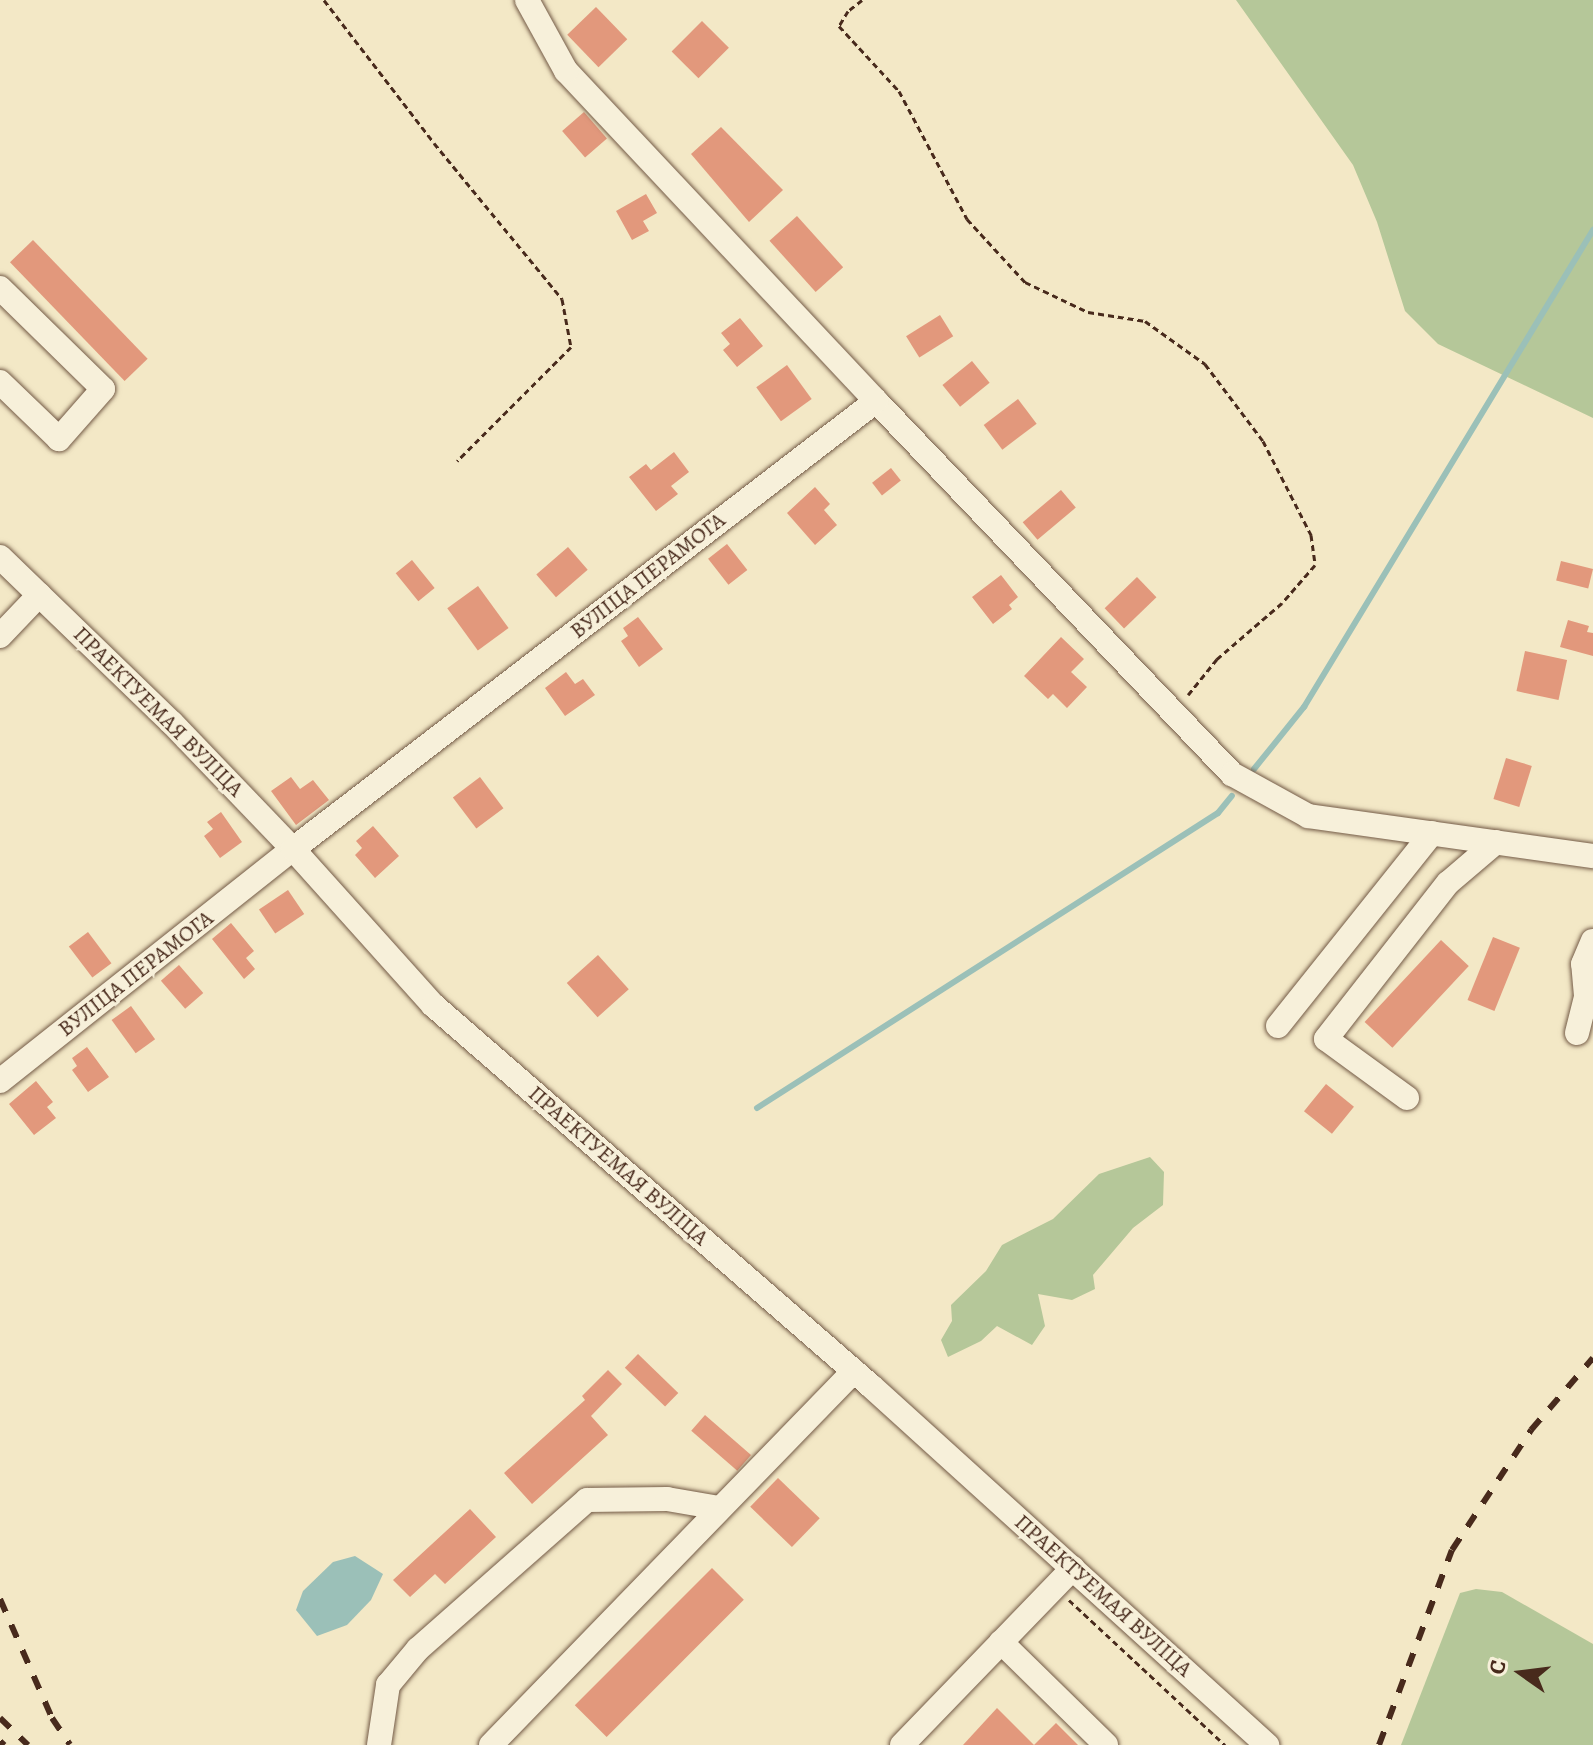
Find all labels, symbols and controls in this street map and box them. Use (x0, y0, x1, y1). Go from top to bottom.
street label: ВУЛІЦА ПЕРАМОГА (565, 507, 731, 645)
street label: ПРАЕКТУЕМАЯ ВУЛІЦА (67, 621, 249, 803)
street label: ВУЛІЦА ПЕРАМОГА (53, 905, 219, 1043)
street label: ПРАЕКТУЕМАЯ ВУЛІЦА (523, 1081, 713, 1251)
street label: ПРАЕКТУЕМАЯ ВУЛІЦА (1009, 1509, 1197, 1683)
north arrow (1481, 1633, 1561, 1713)
text: С (1482, 1657, 1514, 1677)

